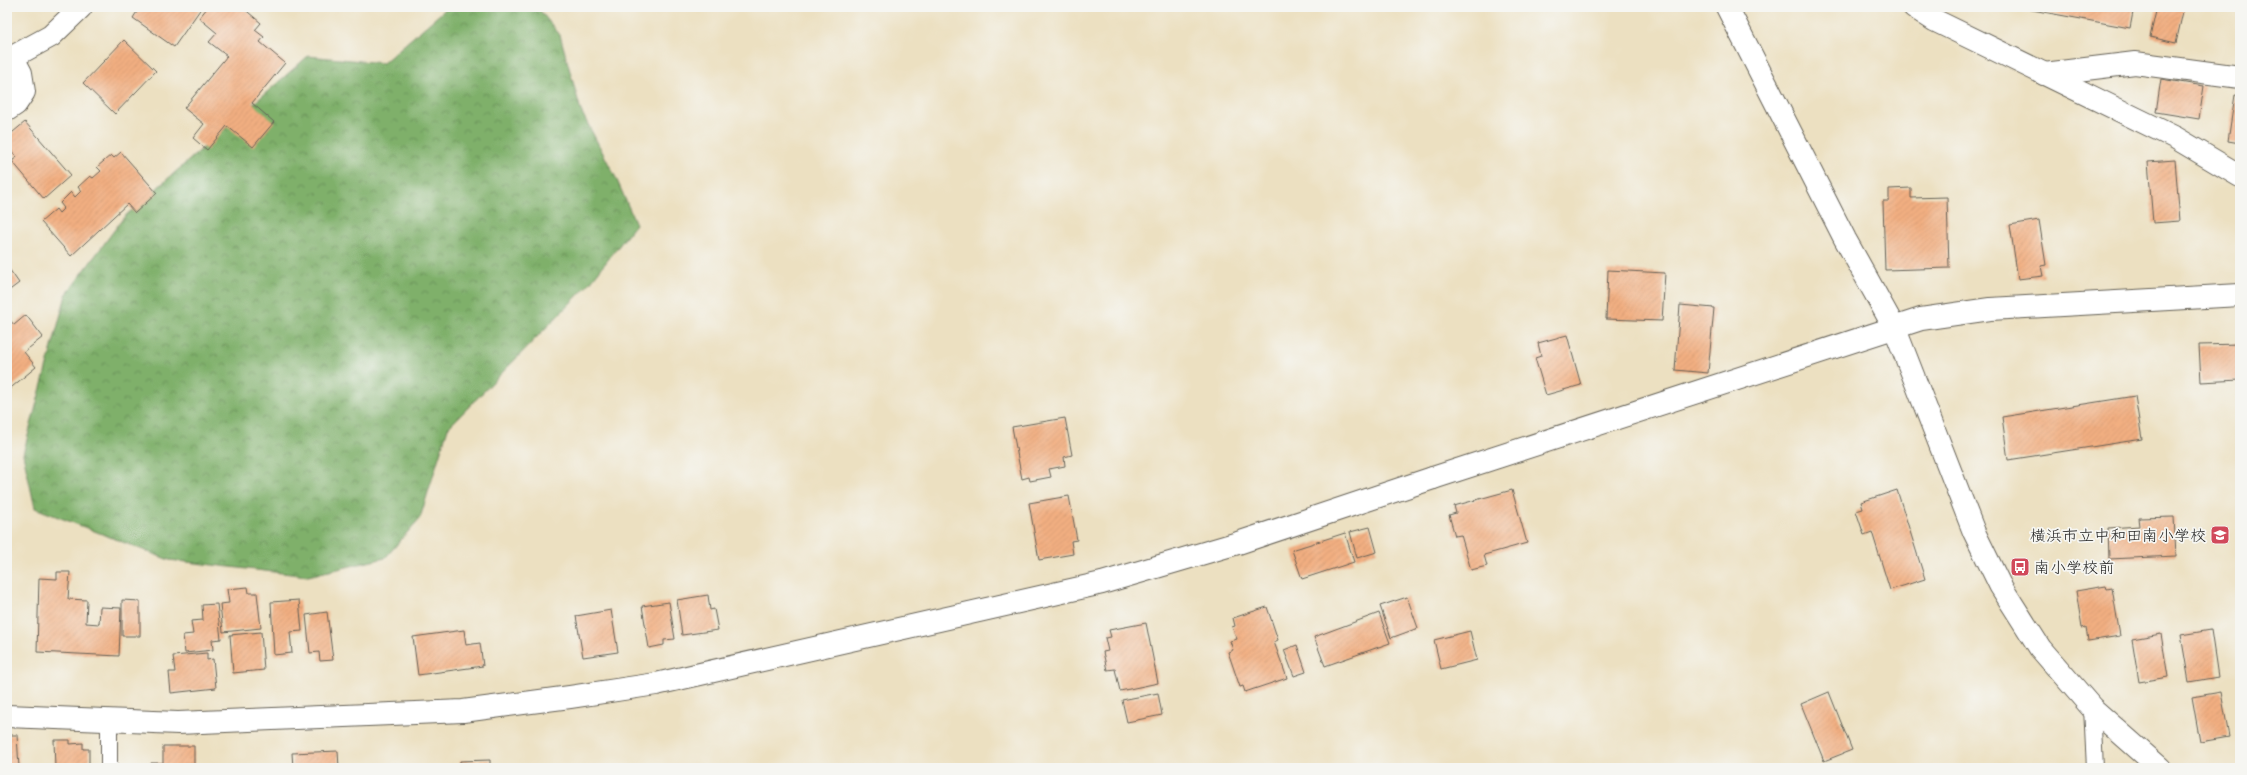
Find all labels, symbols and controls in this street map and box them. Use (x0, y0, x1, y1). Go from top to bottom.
school or university icon: 横浜市立中和田南小学校 (2209, 524, 2231, 546)
place label: 横浜市立中和田南小学校 (2030, 526, 2206, 546)
bus stop icon: 南小学校前 (2009, 556, 2031, 578)
place label: 南小学校前 (2034, 558, 2114, 578)

